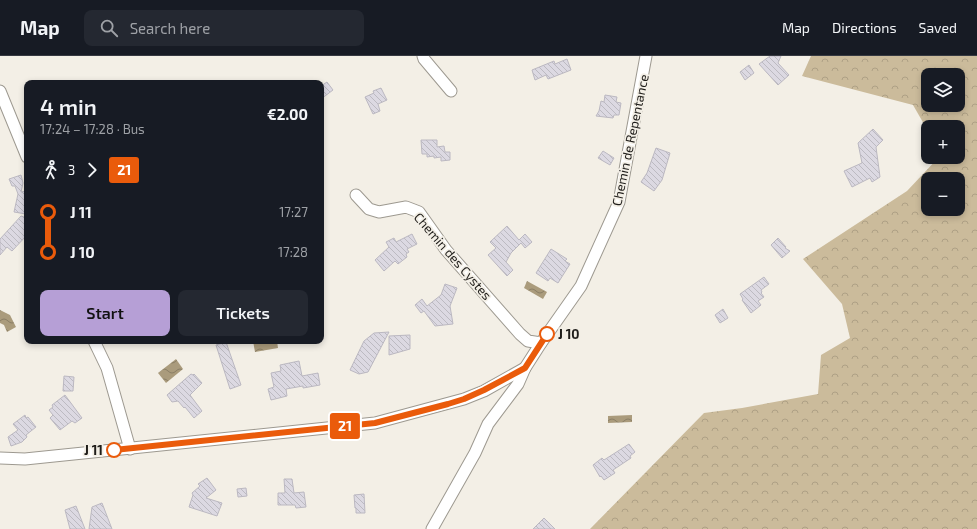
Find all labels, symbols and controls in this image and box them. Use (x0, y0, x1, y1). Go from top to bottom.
search box (84, 10, 364, 46)
text: Map (20, 16, 60, 39)
icon: search (98, 17, 120, 39)
text: Search here (130, 19, 210, 37)
text: Map (782, 19, 810, 36)
text: Directions (832, 19, 897, 36)
text: Saved (919, 19, 957, 36)
map controls (921, 68, 965, 216)
button: layers (921, 68, 965, 112)
street label: Chemin de Repentance (608, 73, 652, 207)
text: 4 min (40, 93, 97, 119)
text: €2.00 (267, 105, 308, 123)
button: + (921, 120, 965, 164)
text: 17:24 – 17:28 · Bus (40, 121, 145, 137)
icon: walk (40, 159, 62, 181)
icon: forward (81, 159, 103, 181)
text: 21 (117, 161, 131, 178)
text: 3 (68, 162, 75, 178)
button: − (921, 172, 965, 216)
text: J 11 (70, 203, 92, 221)
text: 17:27 (279, 204, 308, 220)
street label: Chemin des Cystes (411, 209, 495, 303)
text: J 10 (70, 243, 95, 261)
text: 17:28 (278, 244, 308, 260)
button: Start (40, 290, 170, 336)
button: Tickets (178, 290, 308, 336)
marker: J 10 (539, 326, 555, 342)
place label: J 10 (558, 326, 579, 342)
line badge: 21 (327, 413, 363, 439)
text: 21 (338, 417, 352, 434)
place label: J 11 (84, 442, 103, 458)
marker: J 11 (106, 442, 122, 458)

